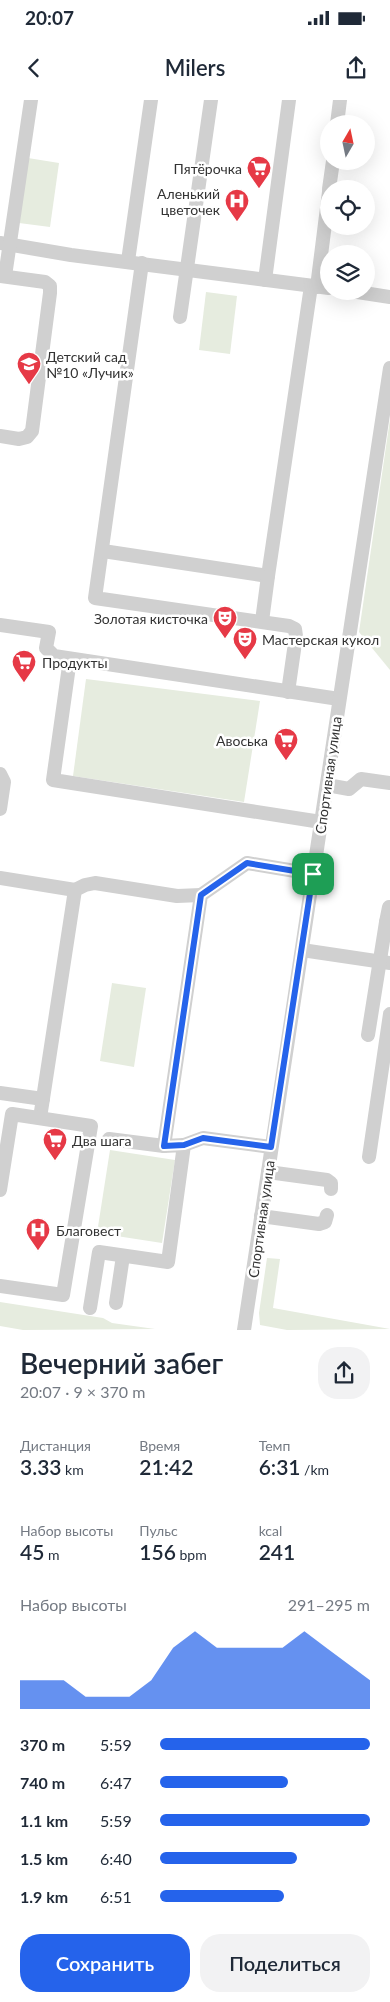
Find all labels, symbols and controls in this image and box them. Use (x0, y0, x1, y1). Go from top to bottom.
text: 20:07 (25, 6, 74, 29)
icon: back (20, 54, 48, 82)
text: Milers (165, 54, 225, 81)
icon: share (342, 54, 370, 82)
north arrow (320, 115, 375, 170)
map controls (320, 115, 375, 300)
supermarket icon: Пятёрочка (246, 155, 272, 189)
place label: Пятёрочка (174, 160, 242, 177)
button: locate (320, 180, 375, 235)
place label: Аленький цветочек (157, 185, 221, 218)
hospital icon: Аленький цветочек (224, 188, 250, 222)
button: layers (320, 245, 375, 300)
place label: Детский сад №10 «Лучик» (46, 348, 134, 381)
school or university icon: Детский сад №10 «Лучик» (16, 351, 42, 385)
theatre icon: Золотая кисточка (212, 605, 238, 639)
place label: Золотая кисточка (94, 610, 208, 627)
theatre icon: Мастерская кукол (232, 626, 258, 660)
place label: Мастерская кукол (262, 631, 379, 648)
supermarket icon: Продукты (11, 649, 37, 683)
place label: Продукты (42, 654, 108, 671)
street label: Спортивная улица (311, 715, 345, 835)
supermarket icon: Авоська (273, 727, 299, 761)
place label: Авоська (216, 732, 268, 749)
pin (292, 853, 334, 895)
icon: arrive (299, 860, 327, 888)
supermarket icon: Два шага (42, 1127, 68, 1161)
place label: Два шага (72, 1132, 132, 1149)
street label: Спортивная улица (244, 1159, 278, 1279)
hospital icon: Благовест (25, 1217, 51, 1251)
place label: Благовест (56, 1222, 121, 1239)
text: Вечерний забег (20, 1346, 223, 1380)
button: share (318, 1347, 370, 1399)
text: 20:07 · 9 × 370 m (20, 1382, 145, 1401)
text: Дистанция (20, 1437, 91, 1454)
text: Время (139, 1437, 180, 1454)
text: Темп (259, 1437, 290, 1454)
text: 3.33 (20, 1454, 62, 1479)
text: 21:42 (139, 1454, 193, 1479)
text: 6:31 (259, 1454, 301, 1479)
text: km (62, 1461, 84, 1478)
text: /km (301, 1461, 329, 1478)
text: Набор высоты (20, 1522, 113, 1539)
text: Пульс (139, 1522, 178, 1539)
text: kcal (259, 1522, 282, 1539)
text: 45 (20, 1539, 44, 1564)
text: 156 (139, 1539, 176, 1564)
text: 241 (259, 1539, 295, 1564)
text: m (44, 1546, 59, 1563)
text: bpm (176, 1546, 207, 1563)
text: Набор высоты (20, 1595, 127, 1614)
text: 291–295 m (288, 1595, 370, 1614)
text: 370 m (20, 1735, 65, 1754)
text: 5:59 (100, 1735, 132, 1754)
text: 740 m (20, 1773, 65, 1792)
text: 6:47 (100, 1773, 132, 1792)
text: 1.1 km (20, 1811, 68, 1830)
text: 5:59 (100, 1811, 132, 1830)
text: 1.5 km (20, 1849, 68, 1868)
text: 6:40 (100, 1849, 132, 1868)
text: 1.9 km (20, 1887, 68, 1906)
text: 6:51 (100, 1887, 132, 1906)
button: Сохранить (20, 1934, 190, 1992)
button: Поделиться (200, 1934, 370, 1992)

